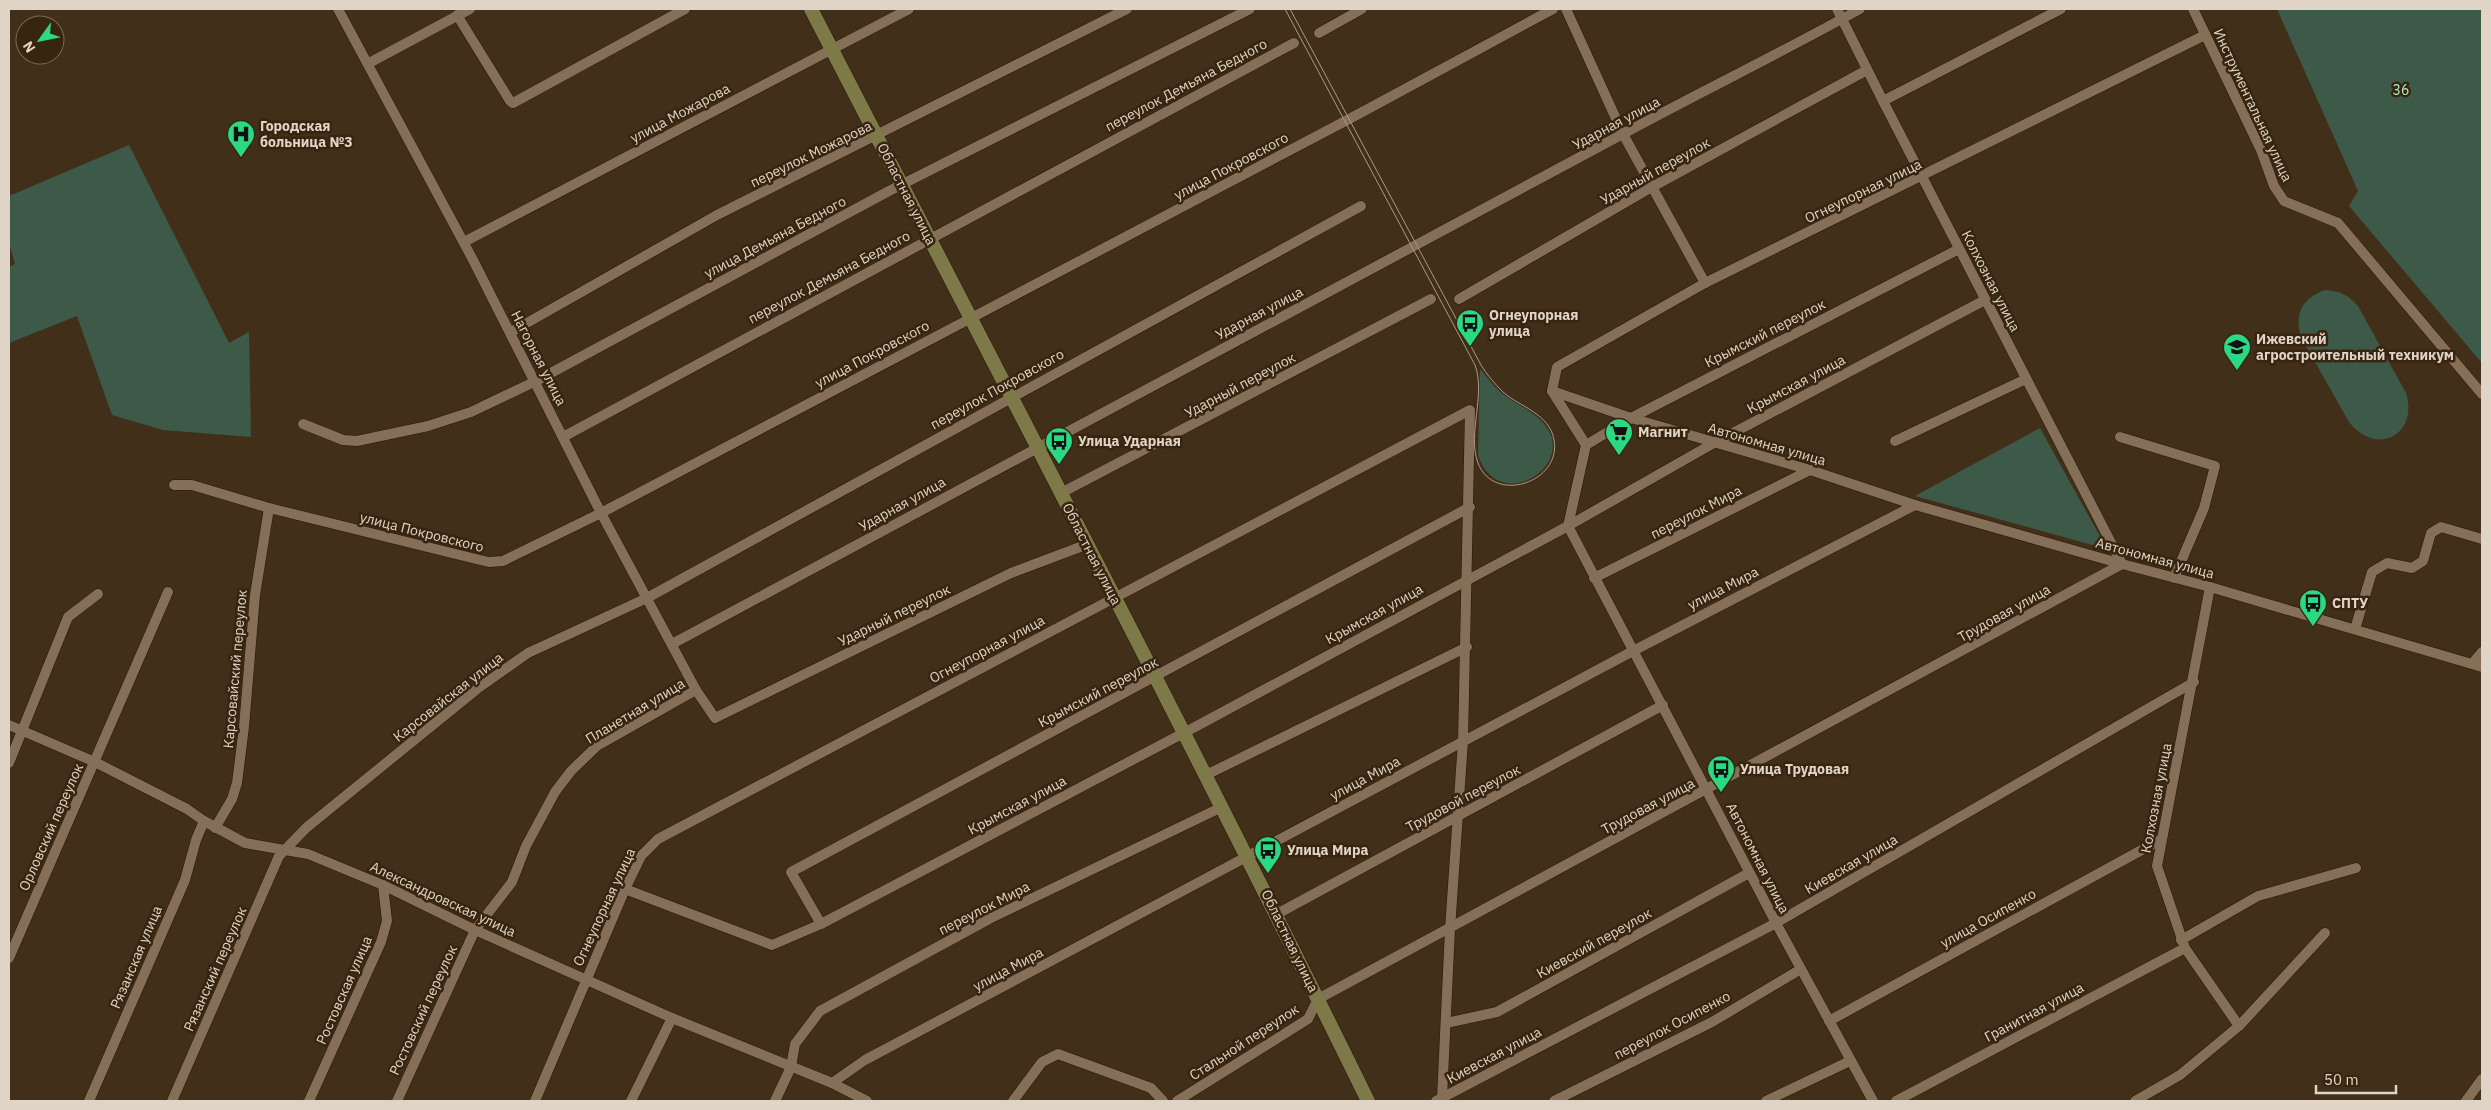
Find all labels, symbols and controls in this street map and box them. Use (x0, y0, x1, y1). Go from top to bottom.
north arrow (15, 15, 65, 65)
street label: Инструментальная улица (2210, 25, 2297, 185)
street label: переулок Демьяна Бедного (1102, 35, 1270, 135)
text: N (19, 38, 39, 56)
street label: улица Можарова (627, 79, 733, 147)
park label: 36 (2393, 81, 2409, 99)
street label: Ударная улица (1569, 92, 1663, 154)
street label: переулок Можарова (747, 116, 875, 191)
place label: Городская больница №3 (260, 117, 353, 151)
hospital icon: Городская больница №3 (226, 119, 256, 158)
street label: улица Покровского (1171, 128, 1291, 204)
street label: Ударный переулок (1597, 133, 1713, 209)
street label: Областная улица (874, 140, 941, 248)
street label: Огнеупорная улица (1801, 155, 1925, 227)
street label: улица Демьяна Бедного (701, 192, 849, 282)
street label: переулок Демьяна Бедного (745, 227, 913, 327)
street label: Колхозная улица (1958, 227, 2025, 335)
street label: Ударная улица (1212, 282, 1306, 344)
street label: Крымский переулок (1701, 295, 1829, 371)
place label: Огнеупорная улица (1489, 306, 1579, 340)
street label: Нагорная улица (507, 307, 571, 409)
bus stop icon: Огнеупорная улица (1455, 308, 1485, 347)
street label: улица Покровского (812, 316, 932, 392)
place label: Ижевский агростроительный техникум (2256, 330, 2454, 364)
school or university icon: Ижевский агростроительный техникум (2222, 332, 2252, 371)
street label: переулок Покровского (927, 345, 1067, 433)
street label: Ударный переулок (1181, 348, 1299, 422)
street label: Крымская улица (1744, 350, 1849, 418)
supermarket icon: Магнит (1604, 417, 1634, 456)
street label: Автономная улица (1706, 419, 1829, 470)
place label: Магнит (1638, 423, 1688, 441)
bus stop icon: Улица Ударная (1044, 426, 1074, 465)
place label: Улица Ударная (1078, 432, 1181, 450)
street label: Ударная улица (855, 472, 949, 535)
street label: переулок Мира (1647, 481, 1745, 543)
street label: Областная улица (1059, 500, 1126, 608)
street label: улица Покровского (358, 508, 486, 556)
street label: Автономная улица (2094, 534, 2217, 583)
street label: улица Мира (1684, 562, 1762, 614)
street label: Крымская улица (1322, 579, 1426, 648)
street label: Ударный переулок (835, 580, 953, 650)
street label: Трудовая улица (1955, 580, 2054, 646)
bus stop icon: СПТУ (2298, 588, 2328, 627)
street label: Карсовайский переулок (219, 589, 251, 749)
place label: СПТУ (2332, 594, 2368, 612)
street label: Огнеупорная улица (926, 611, 1048, 687)
street label: Карсовайская улица (389, 648, 507, 746)
street label: Крымский переулок (1035, 653, 1161, 731)
street label: Планетная улица (582, 674, 688, 748)
street label: Колхозная улица (2137, 741, 2176, 854)
street label: улица Мира (1327, 752, 1404, 804)
bus stop icon: Улица Трудовая (1706, 754, 1736, 793)
street label: Орловский переулок (15, 760, 87, 894)
street label: Трудовой переулок (1403, 760, 1524, 836)
place label: Улица Трудовая (1740, 760, 1849, 778)
street label: Крымская улица (965, 771, 1070, 839)
street label: Трудовая улица (1598, 774, 1698, 838)
street label: Автономная улица (1722, 800, 1794, 917)
street label: Киевская улица (1801, 830, 1901, 898)
bus stop icon: Улица Мира (1253, 835, 1283, 874)
place label: Улица Мира (1287, 841, 1368, 859)
street label: Огнеупорная улица (569, 845, 639, 969)
street label: Александровская улица (367, 857, 519, 941)
street label: переулок Мира (935, 877, 1033, 939)
street label: улица Осипенко (1937, 884, 2039, 952)
street label: Областная улица (1257, 887, 1323, 996)
street label: Рязанская улица (106, 902, 166, 1011)
street label: Рязанский переулок (179, 904, 251, 1034)
street label: Киевский переулок (1533, 904, 1655, 982)
street label: Ростовская улица (312, 932, 376, 1047)
street label: Ростовский переулок (385, 942, 461, 1078)
street label: улица Мира (970, 943, 1047, 995)
street label: Гранитная улица (1981, 978, 2087, 1046)
street label: переулок Осипенко (1611, 987, 1733, 1063)
street label: Стальной переулок (1186, 1000, 1302, 1084)
street label: Киевская улица (1444, 1022, 1545, 1087)
scale bar (2316, 1062, 2396, 1094)
text: 50 m (2324, 1070, 2359, 1089)

